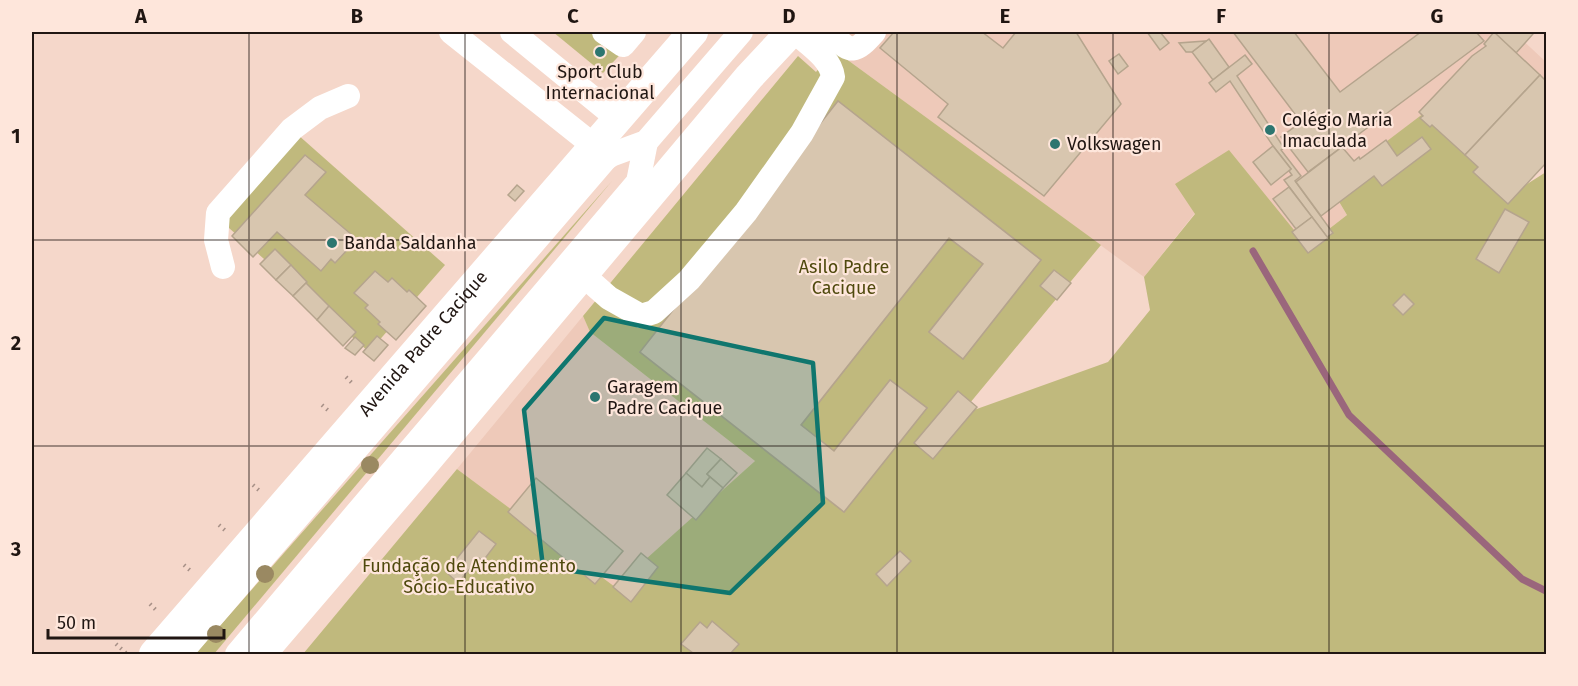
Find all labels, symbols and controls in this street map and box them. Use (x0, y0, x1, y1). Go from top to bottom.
text: A (134, 4, 148, 28)
text: B (351, 4, 363, 28)
text: C (567, 4, 579, 28)
text: D (782, 4, 796, 28)
text: E (1000, 4, 1010, 28)
text: F (1216, 4, 1226, 28)
text: G (1431, 4, 1443, 28)
marker: Sport Club Internacional (593, 45, 607, 59)
place label: Sport Club Internacional (546, 61, 654, 104)
place label: Colégio Maria Imaculada (1282, 109, 1393, 152)
marker: Colégio Maria Imaculada (1263, 123, 1277, 137)
text: 1 (11, 124, 21, 148)
place label: Volkswagen (1067, 133, 1161, 155)
marker: Volkswagen (1048, 137, 1062, 151)
place label: Banda Saldanha (344, 232, 477, 254)
marker: Banda Saldanha (325, 236, 339, 250)
park label: Asilo Padre Cacique (799, 256, 889, 299)
street label: Avenida Padre Cacique (354, 266, 492, 421)
text: 2 (11, 331, 21, 355)
place label: Garagem Padre Cacique (607, 376, 722, 419)
marker: Garagem Padre Cacique (588, 390, 602, 404)
text: 3 (10, 537, 21, 561)
park label: Fundação de Atendimento Sócio-Educativo (362, 555, 576, 598)
scale bar (48, 602, 224, 640)
text: 50 m (57, 612, 96, 634)

